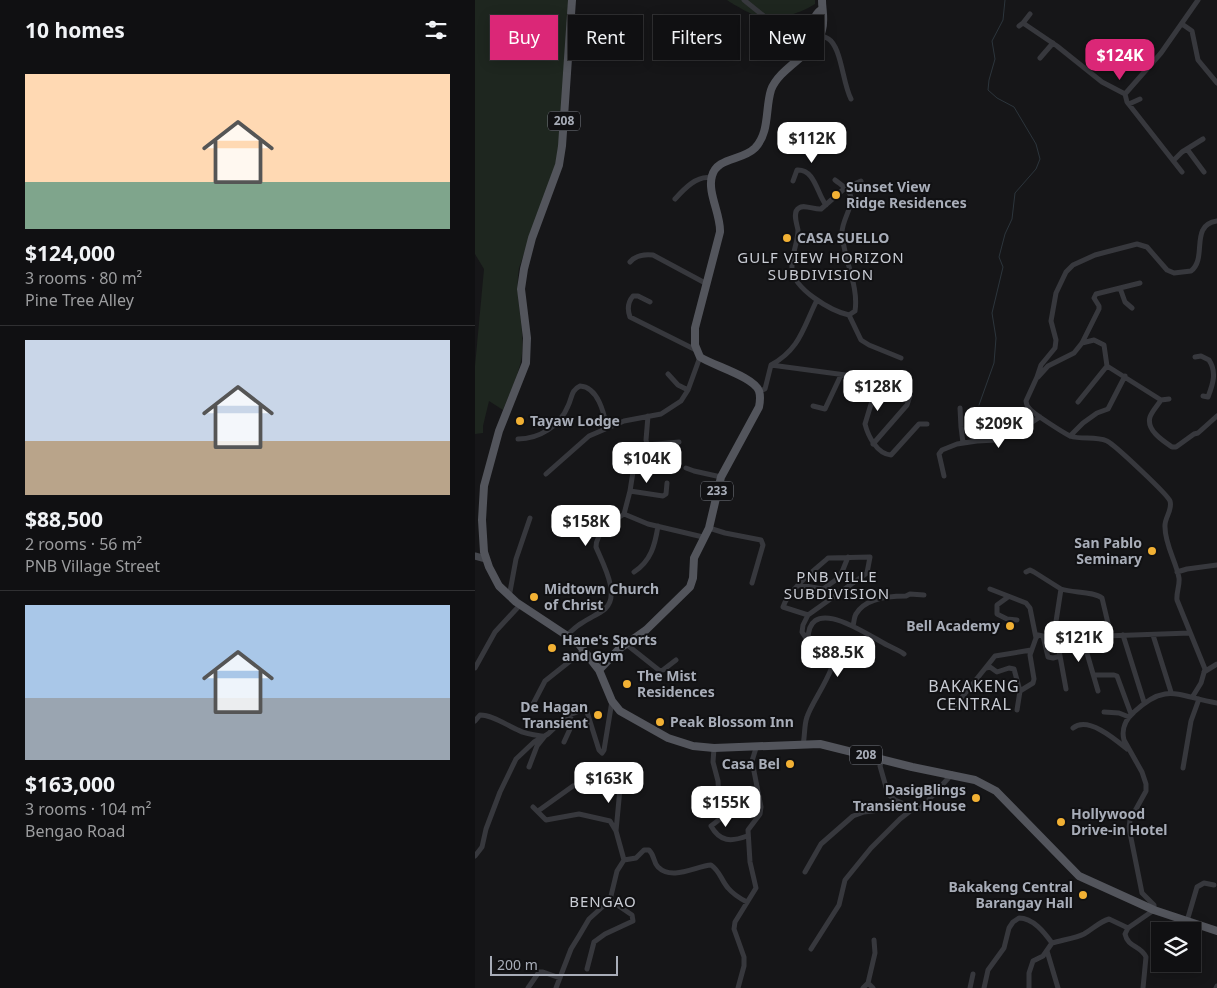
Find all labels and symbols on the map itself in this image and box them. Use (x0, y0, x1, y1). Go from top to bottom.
pin: $124K (1085, 38, 1155, 81)
road number: 208 (548, 112, 580, 130)
pin: $112K (777, 121, 847, 164)
place label: Sunset View Ridge Residences (846, 177, 967, 212)
marker: Sunset View Ridge Residences (830, 189, 842, 201)
place label: CASA SUELLO (797, 228, 889, 247)
marker: CASA SUELLO (781, 232, 793, 244)
district label: GULF VIEW HORIZON SUBDIVISION (737, 247, 905, 284)
pin: $128K (843, 370, 913, 412)
pin: $209K (964, 406, 1034, 449)
place label: Tayaw Lodge (530, 411, 620, 430)
marker: Tayaw Lodge (514, 415, 526, 427)
pin: $104K (612, 442, 682, 484)
road number: 233 (701, 482, 733, 501)
pin: $158K (551, 504, 621, 547)
place label: San Pablo Seminary (1074, 533, 1142, 568)
marker: San Pablo Seminary (1146, 545, 1158, 557)
district label: PNB VILLE SUBDIVISION (784, 566, 890, 603)
place label: Midtown Church of Christ (544, 579, 659, 614)
marker: Midtown Church of Christ (528, 591, 540, 603)
place label: Bell Academy (906, 616, 1000, 635)
marker: Bell Academy (1004, 620, 1016, 632)
pin: $121K (1044, 620, 1114, 663)
place label: Hane's Sports and Gym (562, 630, 657, 665)
pin: $88.5K (797, 636, 879, 678)
marker: Hane's Sports and Gym (546, 642, 558, 654)
place label: The Mist Residences (637, 666, 715, 701)
district label: BAKAKENG CENTRAL (928, 675, 1020, 715)
marker: The Mist Residences (621, 678, 633, 690)
place label: De Hagan Transient (520, 697, 588, 732)
marker: De Hagan Transient (592, 709, 604, 721)
place label: Peak Blossom Inn (670, 712, 794, 731)
marker: Peak Blossom Inn (654, 716, 666, 728)
road number: 208 (850, 746, 882, 764)
place label: Casa Bel (722, 754, 780, 773)
marker: Casa Bel (784, 758, 796, 770)
pin: $163K (574, 762, 644, 804)
place label: DasigBlings Transient House (853, 780, 966, 815)
pin: $155K (691, 786, 761, 828)
marker: DasigBlings Transient House (970, 792, 982, 804)
place label: Hollywood Drive-in Hotel (1071, 804, 1168, 839)
marker: Hollywood Drive-in Hotel (1055, 816, 1067, 828)
place label: Bakakeng Central Barangay Hall (949, 877, 1073, 912)
marker: Bakakeng Central Barangay Hall (1077, 889, 1089, 901)
district label: BENGAO (569, 891, 637, 911)
scale bar (490, 953, 617, 976)

